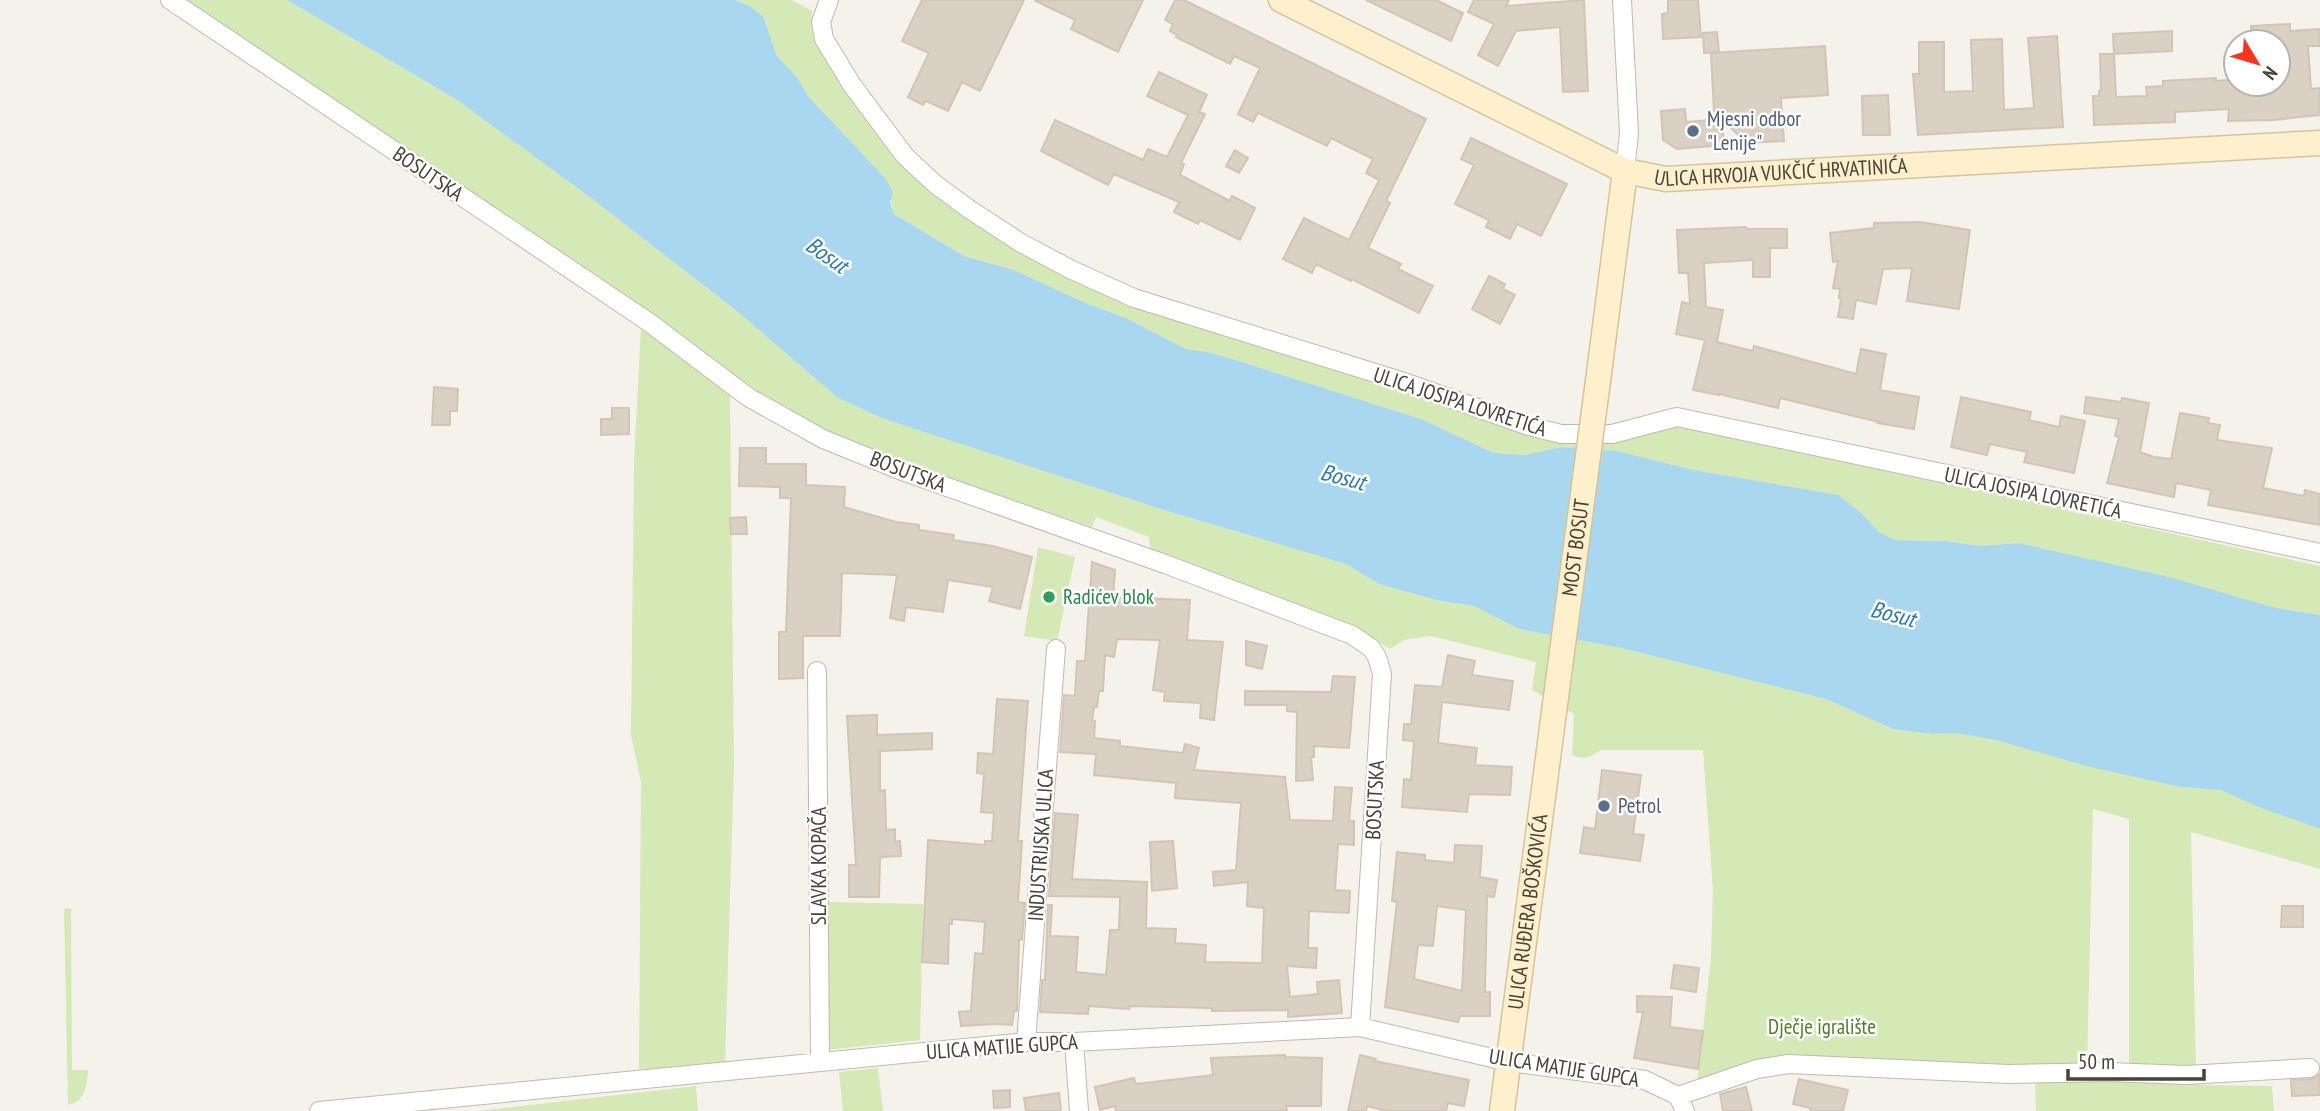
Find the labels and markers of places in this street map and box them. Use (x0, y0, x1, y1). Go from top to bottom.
place label: Mjesni odbor "Lenije" (1707, 105, 1801, 156)
marker: Mjesni odbor "Lenije" (1685, 123, 1701, 139)
place label: Radićev blok (1063, 583, 1154, 610)
marker: Radićev blok (1041, 589, 1057, 605)
place label: Petrol (1618, 792, 1661, 819)
marker: Petrol (1596, 798, 1612, 814)

